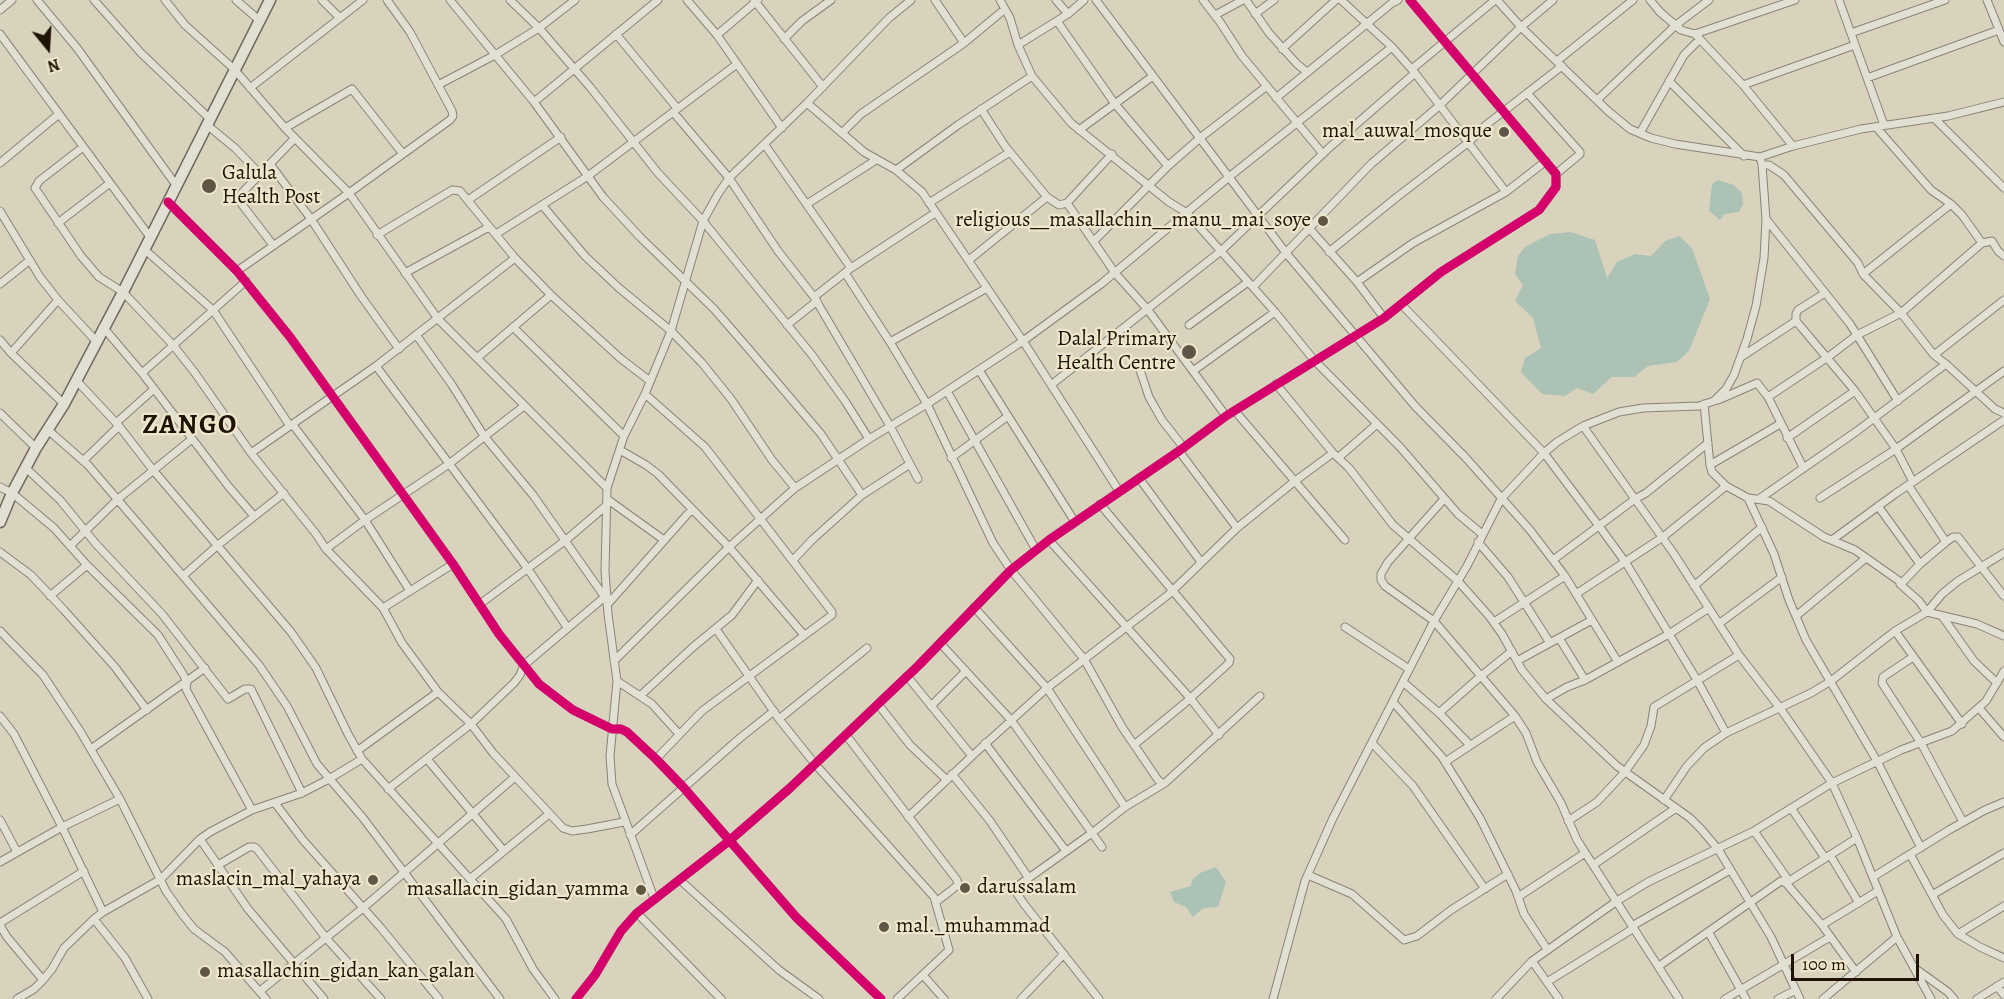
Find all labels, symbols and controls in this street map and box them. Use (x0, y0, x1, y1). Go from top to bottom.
north arrow (18, 18, 78, 78)
text: N (45, 53, 63, 77)
place label: mal_auwal_mosque (1322, 119, 1492, 145)
marker: mal_auwal_mosque (1497, 125, 1511, 139)
place label: Galula Health Post (222, 161, 320, 211)
marker: Galula Health Post (200, 177, 218, 195)
place label: religious__masallachin__manu_mai_soye (955, 208, 1311, 234)
marker: religious__masallachin__manu_mai_soye (1316, 214, 1330, 228)
place label: Dalal Primary Health Centre (1056, 327, 1176, 377)
marker: Dalal Primary Health Centre (1180, 343, 1198, 361)
district label: ZANGO (142, 410, 238, 442)
place label: maslacin_mal_yahaya (176, 867, 361, 893)
marker: maslacin_mal_yahaya (366, 873, 380, 887)
place label: darussalam (977, 875, 1077, 901)
place label: masallacin_gidan_yamma (407, 877, 629, 903)
marker: darussalam (958, 881, 972, 895)
marker: masallacin_gidan_yamma (634, 883, 648, 897)
place label: mal._muhammad (896, 914, 1050, 940)
marker: mal._muhammad (877, 920, 891, 934)
scale bar (1794, 942, 1922, 980)
text: 100 m (1802, 952, 1846, 976)
place label: masallachin_gidan_kan_galan (217, 959, 475, 985)
marker: masallachin_gidan_kan_galan (198, 965, 212, 979)

